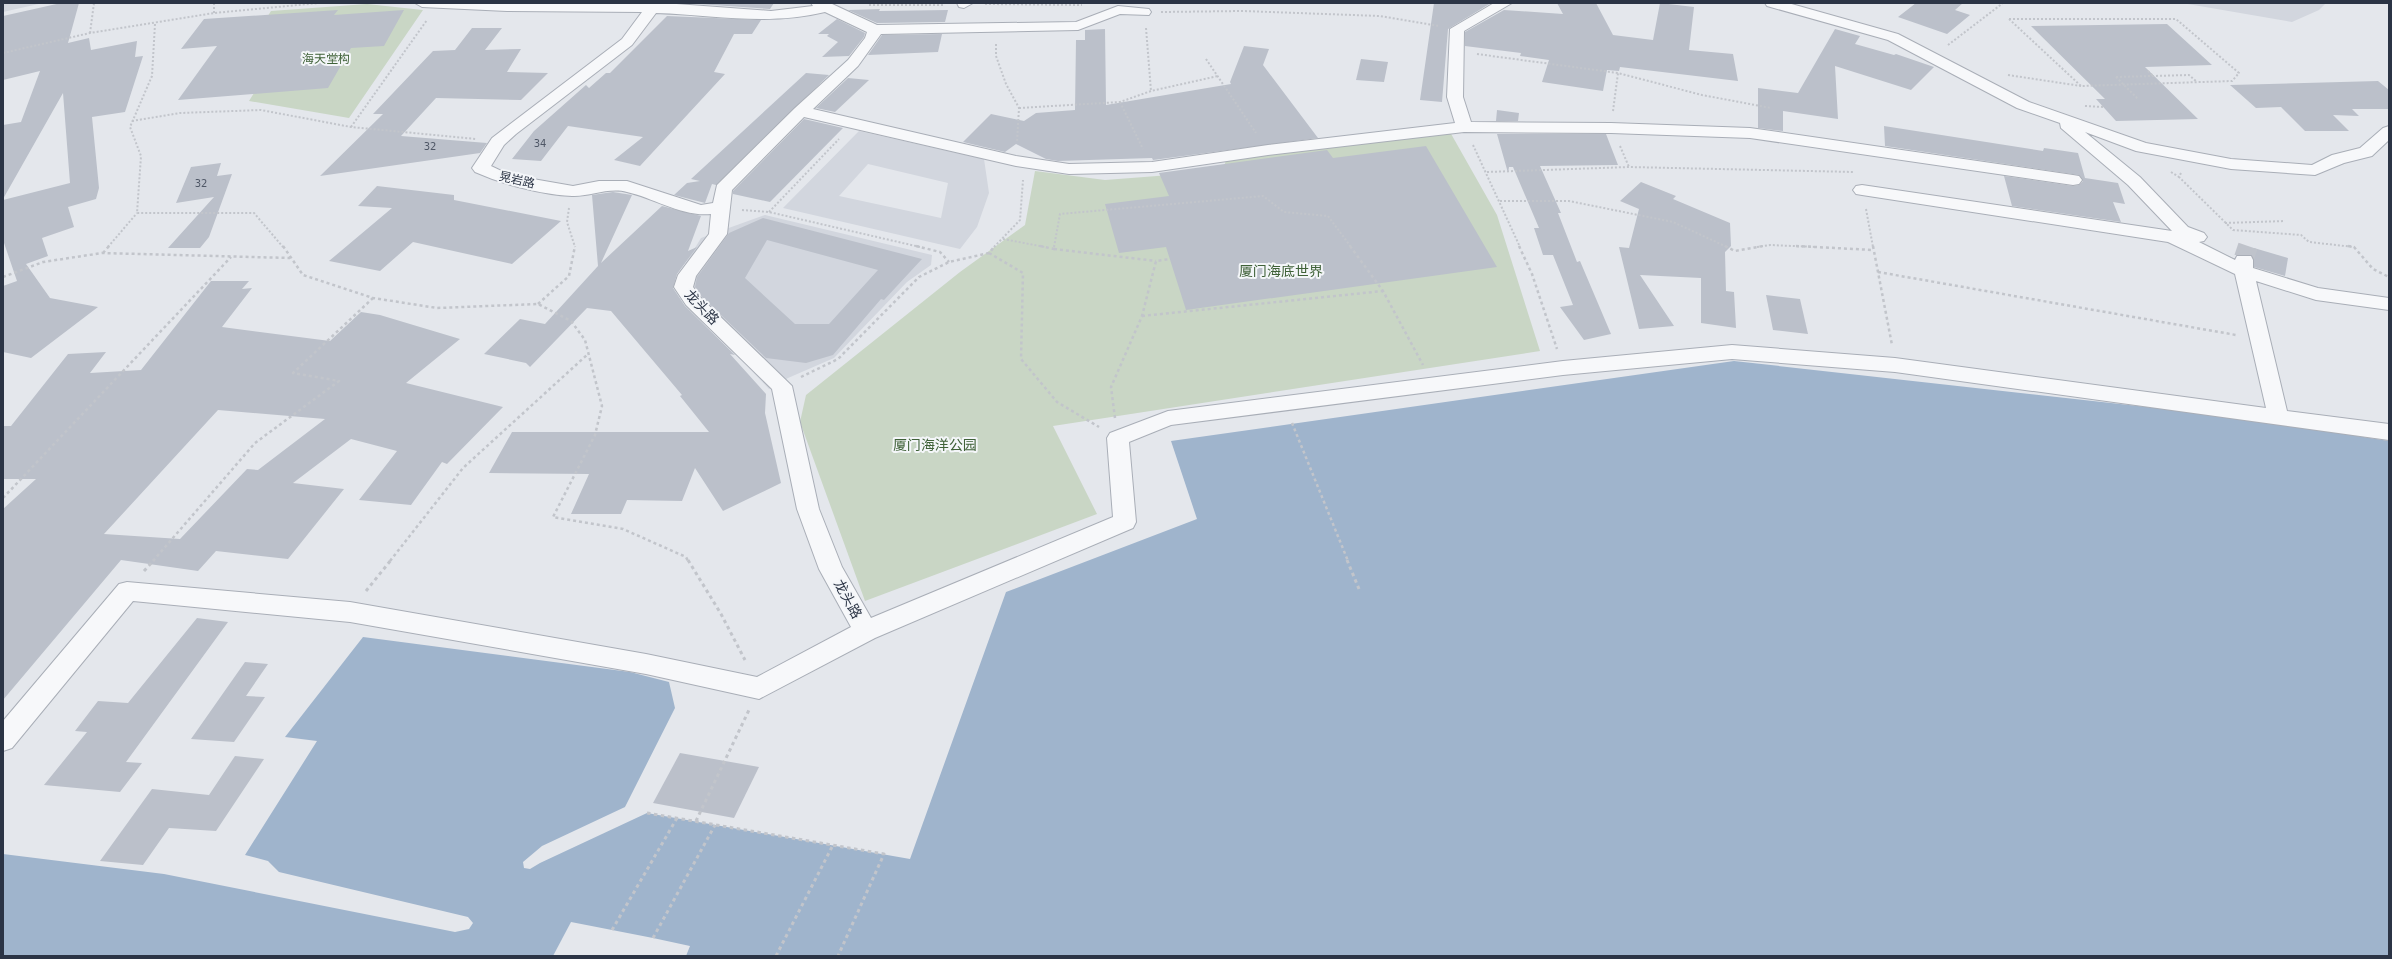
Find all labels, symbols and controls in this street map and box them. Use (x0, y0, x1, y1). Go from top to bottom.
park label: 海天堂构 (302, 52, 350, 66)
house number: 34 (534, 138, 546, 149)
house number: 32 (424, 141, 436, 152)
street label: 晃岩路 (498, 169, 536, 191)
house number: 32 (195, 178, 207, 189)
park label: 厦门海底世界 (1239, 263, 1323, 279)
street label: 龙头路 (682, 286, 722, 328)
park label: 厦门海洋公园 (893, 437, 977, 453)
street label: 龙头路 (831, 577, 865, 621)

